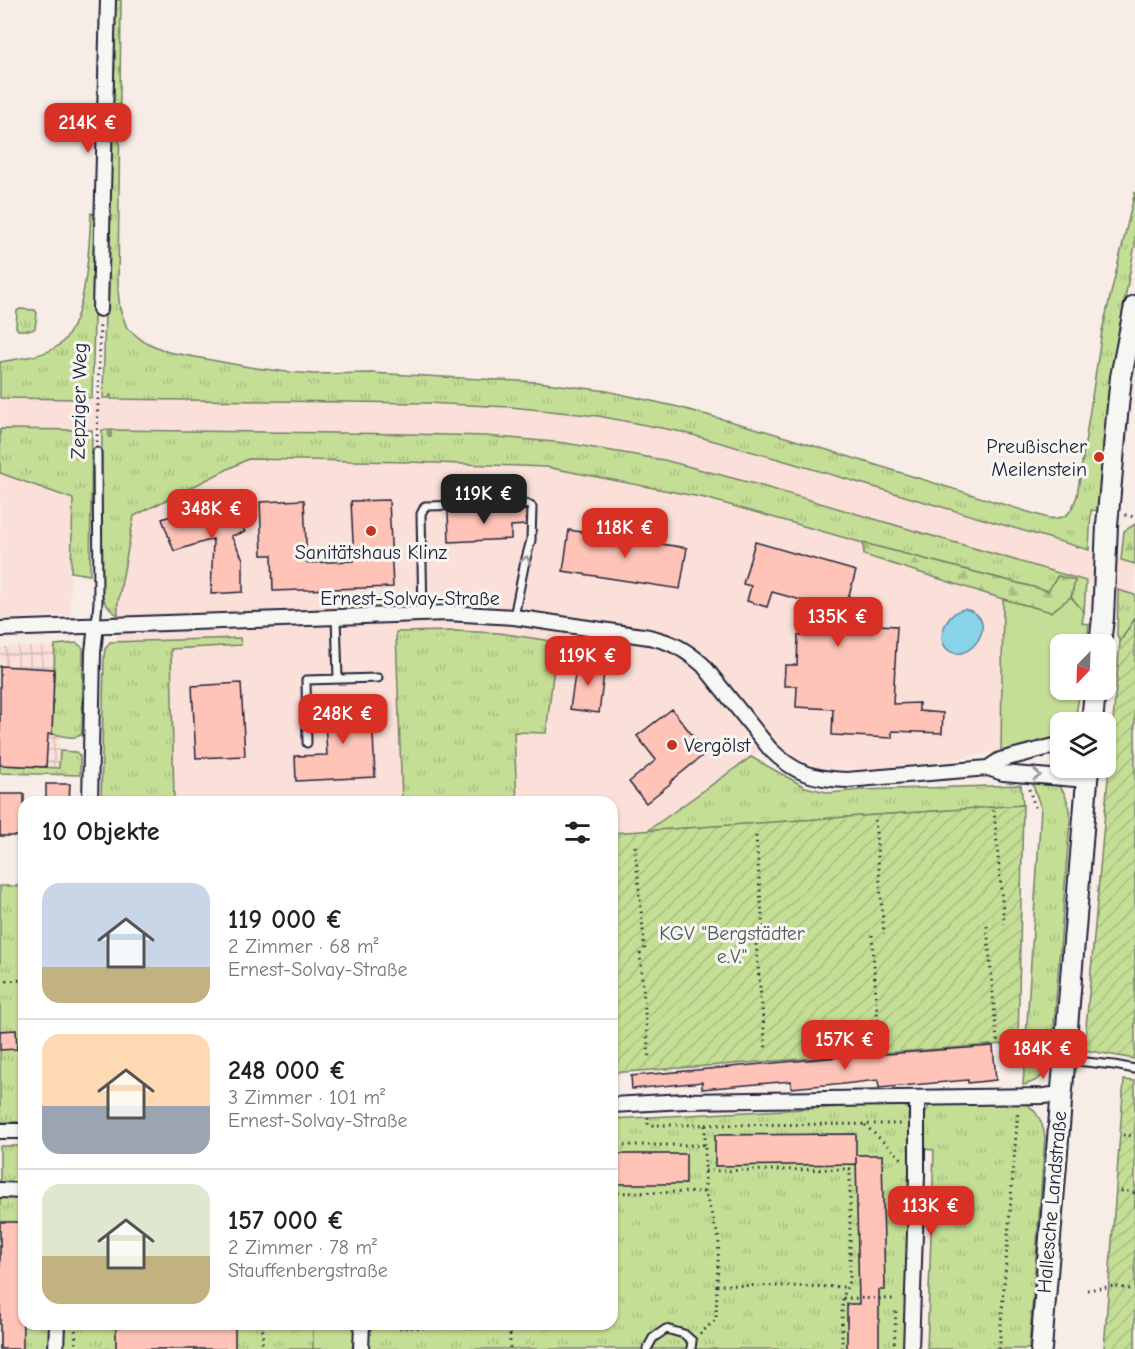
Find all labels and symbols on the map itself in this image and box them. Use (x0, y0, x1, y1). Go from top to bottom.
pin: 214K € (39, 103, 137, 154)
street label: Zepziger Weg (66, 342, 92, 460)
place label: Preußischer Meilenstein (986, 435, 1087, 481)
marker: Preußischer Meilenstein (1092, 450, 1106, 464)
pin: 119K € (435, 474, 533, 525)
pin: 348K € (163, 489, 261, 540)
pin: 118K € (576, 508, 674, 559)
marker: Sanitätshaus Klinz (364, 524, 378, 538)
place label: Sanitätshaus Klinz (295, 541, 448, 564)
one-way arrow (519, 555, 531, 566)
street label: Ernest-Solvay-Straße (320, 587, 500, 610)
pin: 135K € (789, 597, 887, 648)
north arrow (1050, 634, 1116, 700)
pin: 119K € (539, 636, 637, 687)
pin: 248K € (294, 694, 392, 745)
place label: Vergölst (684, 734, 752, 757)
marker: Vergölst (665, 738, 679, 752)
one-way arrow (1033, 768, 1042, 781)
park label: KGV "Bergstädter e.V." (659, 922, 805, 968)
pin: 157K € (796, 1020, 894, 1071)
pin: 184K € (994, 1029, 1092, 1080)
street label: Hallesche Landstraße (1033, 1110, 1071, 1294)
pin: 113K € (882, 1186, 980, 1237)

